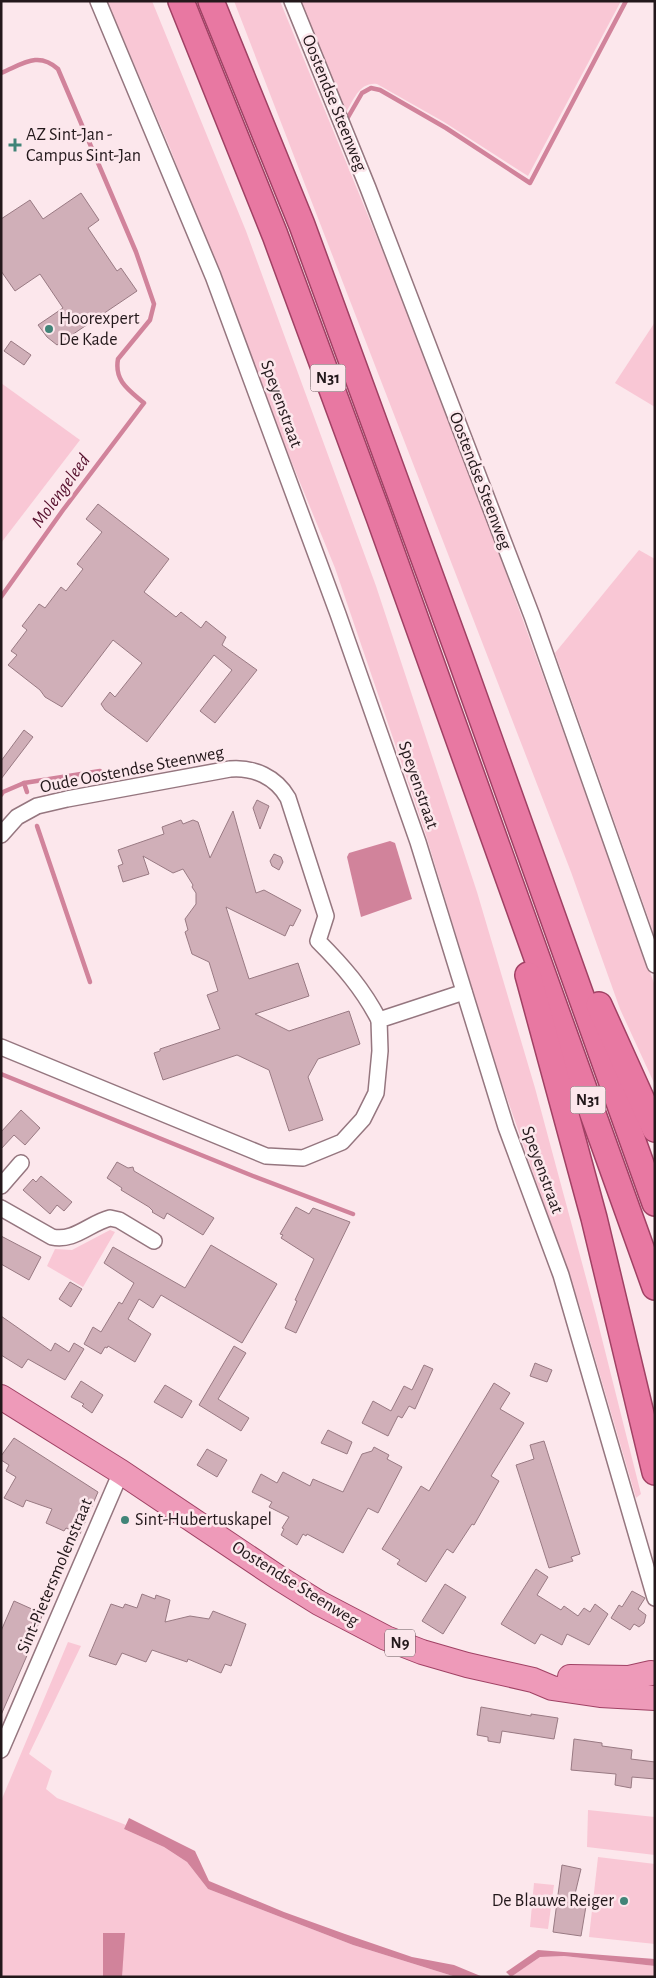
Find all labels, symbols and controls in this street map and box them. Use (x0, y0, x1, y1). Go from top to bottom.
street label: Oostendse Steenweg (298, 32, 370, 174)
place label: AZ Sint-Jan - Campus Sint-Jan (26, 126, 141, 165)
marker: AZ Sint-Jan - Campus Sint-Jan (8, 138, 22, 152)
place label: Hoorexpert De Kade (59, 310, 140, 349)
marker: Hoorexpert De Kade (43, 323, 55, 335)
street label: Speyenstraat (257, 358, 305, 450)
road number: N31 (310, 364, 346, 392)
street label: Oostendse Steenweg (446, 410, 515, 552)
water label: Molengeleed (28, 450, 94, 531)
street label: Speyenstraat (395, 739, 441, 831)
street label: Oude Oostendse Steenweg (39, 743, 226, 797)
road number: N31 (570, 1086, 606, 1114)
street label: Speyenstraat (518, 1124, 566, 1216)
street label: Sint-Pietersmolenstraat (14, 1496, 96, 1656)
place label: Sint-Hubertuskapel (135, 1511, 272, 1529)
marker: Sint-Hubertuskapel (119, 1514, 131, 1526)
street label: Oostendse Steenweg (229, 1538, 362, 1630)
road number: N9 (385, 1630, 415, 1656)
place label: De Blauwe Reiger (492, 1892, 614, 1910)
marker: De Blauwe Reiger (618, 1895, 630, 1907)

